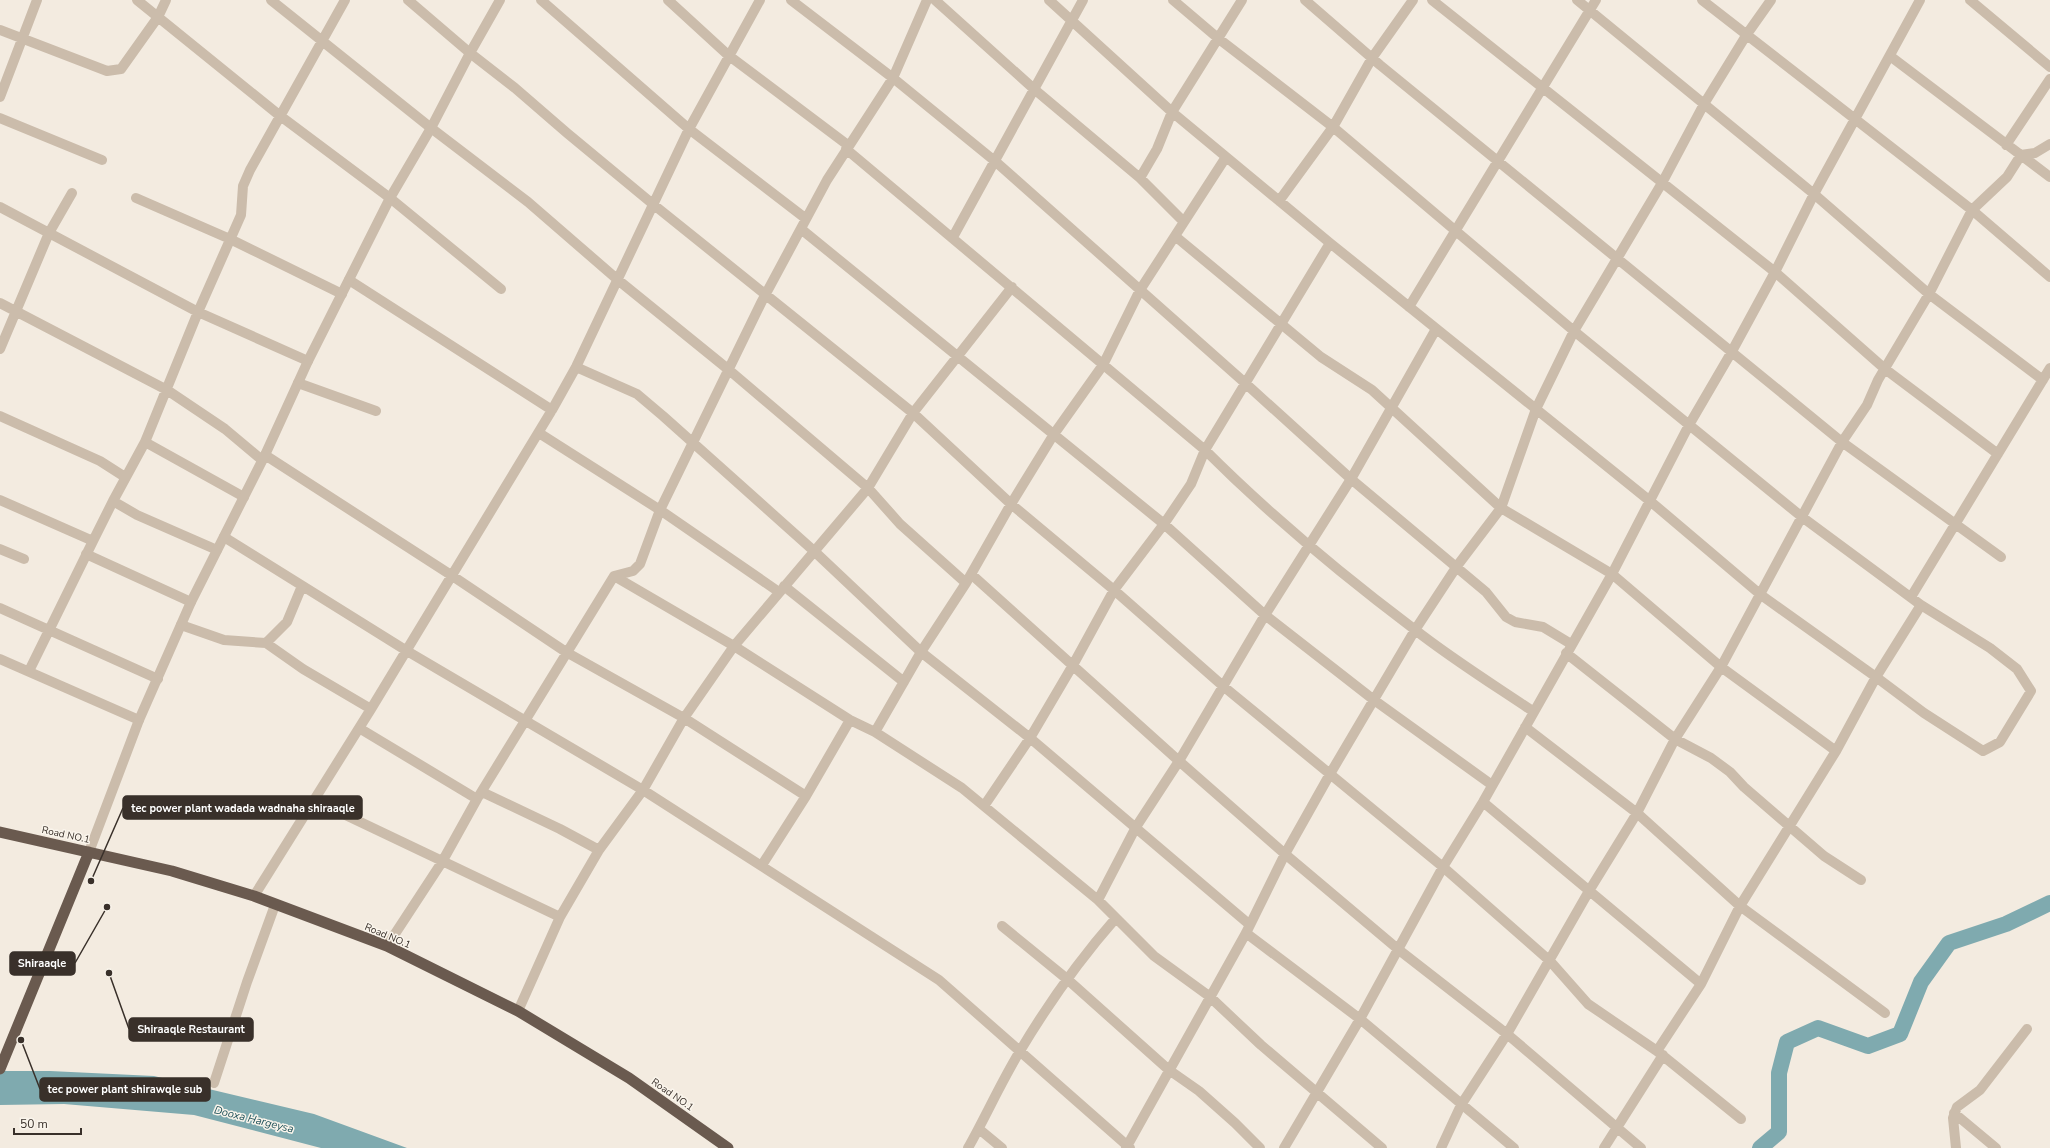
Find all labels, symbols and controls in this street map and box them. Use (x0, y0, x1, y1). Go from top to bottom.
callout: tec power plant wadada wadnaha shiraaqle (123, 796, 362, 819)
text: tec power plant wadada wadnaha shiraaqle (131, 801, 355, 816)
street label: Road NO.1 (40, 823, 91, 847)
street label: Road NO.1 (362, 920, 413, 952)
callout: Shiraaqle (10, 952, 75, 975)
text: Shiraaqle (18, 956, 66, 971)
callout: Shiraaqle Restaurant (129, 1018, 253, 1041)
text: Shiraaqle Restaurant (137, 1022, 246, 1037)
street label: Road NO.1 (648, 1075, 696, 1115)
callout: tec power plant shirawqle sub (40, 1078, 210, 1101)
text: tec power plant shirawqle sub (48, 1082, 203, 1097)
water label: Dooxa Hargeysa (212, 1102, 295, 1137)
scale bar (14, 1110, 81, 1136)
text: 50 m (20, 1116, 48, 1132)

